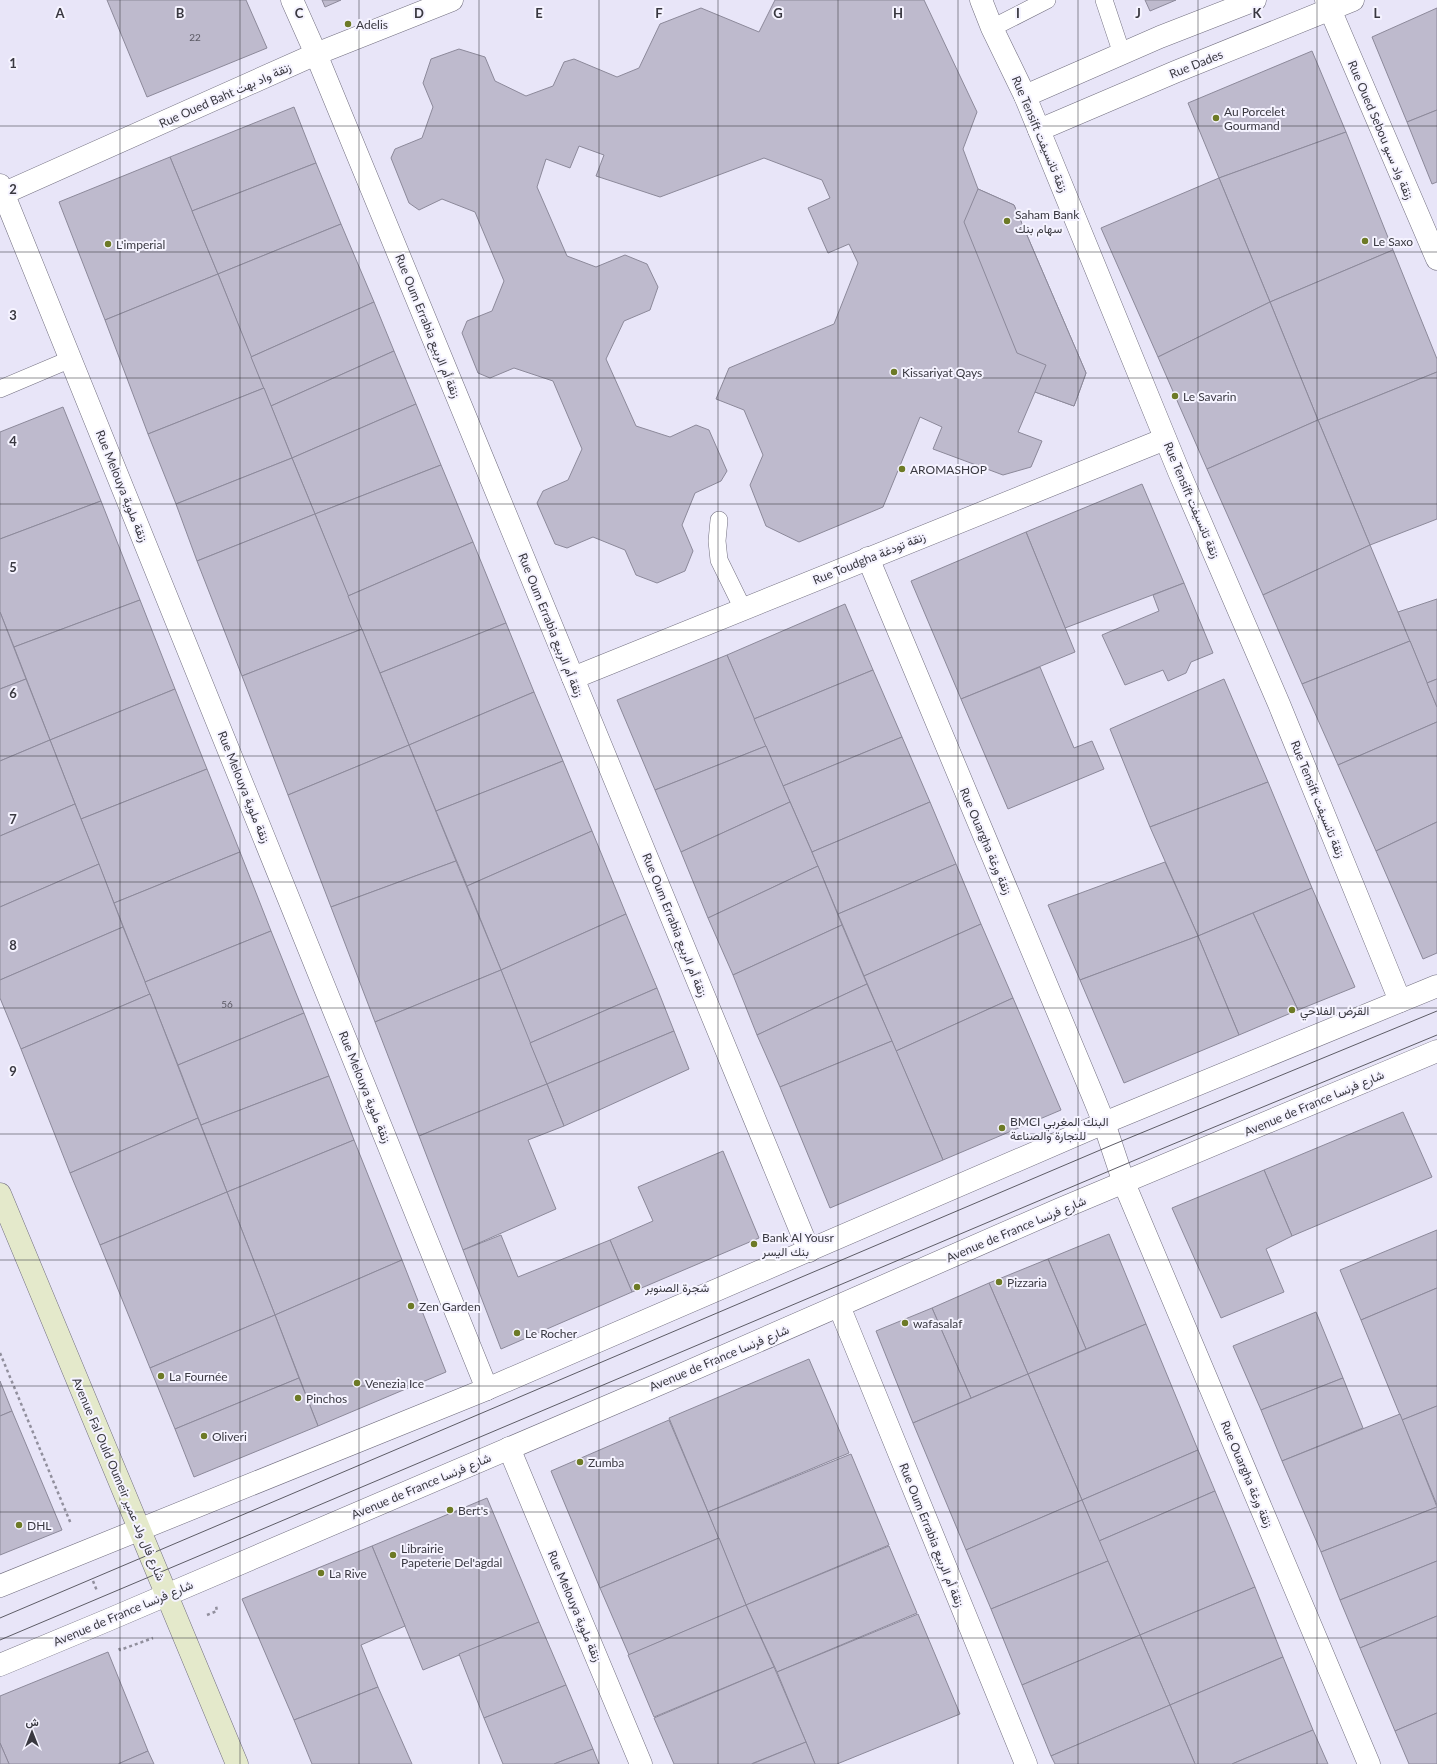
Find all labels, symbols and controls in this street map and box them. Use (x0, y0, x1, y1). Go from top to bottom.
text: A (54, 5, 65, 21)
text: B (176, 5, 185, 21)
text: C (295, 5, 304, 21)
text: D (414, 5, 424, 21)
text: E (535, 5, 543, 21)
text: F (655, 5, 663, 21)
text: G (773, 5, 783, 21)
text: H (893, 5, 903, 21)
text: I (1016, 5, 1020, 21)
text: J (1135, 5, 1141, 21)
text: K (1253, 5, 1263, 21)
text: L (1374, 5, 1381, 21)
place label: Adelis (356, 17, 388, 32)
marker: Adelis (343, 19, 353, 29)
house number: 22 (189, 31, 201, 43)
street label: Rue Dades (1167, 46, 1225, 82)
text: 1 (9, 55, 17, 71)
street label: Rue Oued Sebou زنقة واد سبو (1344, 58, 1417, 202)
street label: Rue Oued Baht زنقة واد بهت (157, 59, 294, 132)
street label: Rue Tensift زنقة تانسيفت (1008, 73, 1071, 195)
place label: Au Porcelet Gourmand (1224, 104, 1286, 133)
marker: Au Porcelet Gourmand (1211, 113, 1221, 123)
text: 2 (9, 181, 17, 197)
place label: Saham Bank سهام بنك (1015, 207, 1080, 237)
marker: Saham Bank سهام بنك (1002, 216, 1012, 226)
place label: Le Saxo (1373, 234, 1413, 249)
marker: Le Saxo (1360, 236, 1370, 246)
place label: L'imperial (116, 237, 165, 252)
marker: L'imperial (103, 239, 113, 249)
street label: Rue Oum Errabia زنقة أم الربيع (390, 252, 464, 401)
text: 3 (9, 307, 17, 323)
place label: Kissariyat Qays (902, 365, 982, 380)
marker: Kissariyat Qays (889, 367, 899, 377)
place label: Le Savarin (1183, 389, 1236, 404)
marker: Le Savarin (1170, 391, 1180, 401)
street label: Rue Melouya زنقة ملوية (92, 428, 151, 545)
text: 4 (9, 433, 17, 449)
street label: Rue Tensift زنقة تانسيفت (1160, 439, 1223, 561)
place label: AROMASHOP (910, 462, 987, 477)
marker: AROMASHOP (897, 464, 907, 474)
street label: Rue Toudgha زنقة تودغة (811, 529, 928, 588)
street label: Rue Oum Errabia زنقة أم الربيع (513, 551, 587, 700)
text: 5 (9, 559, 17, 575)
text: 6 (9, 685, 17, 701)
street label: Rue Melouya زنقة ملوية (214, 729, 273, 846)
street label: Rue Tensift زنقة تانسيفت (1287, 738, 1348, 860)
street label: Rue Ouargha زنقة ورغة (956, 785, 1015, 897)
text: 7 (9, 811, 17, 827)
street label: Rue Oum Errabia زنقة أم الربيع (637, 851, 711, 1000)
text: 8 (9, 937, 17, 953)
house number: 56 (221, 998, 233, 1010)
place label: القرض الفلاحي (1300, 1003, 1369, 1021)
marker: القرض الفلاحي (1287, 1005, 1297, 1015)
street label: Rue Melouya زنقة ملوية (335, 1029, 394, 1146)
text: 9 (9, 1063, 17, 1079)
street label: Avenue de France شارع فرنسا (1242, 1067, 1387, 1141)
place label: BMCI البنك المغربي للتجارة والصناعة (1010, 1114, 1109, 1144)
marker: BMCI البنك المغربي للتجارة والصناعة (997, 1123, 1007, 1133)
street label: Avenue de France شارع فرنسا (944, 1193, 1089, 1267)
place label: Bank Al Yousr بنك اليسر (761, 1230, 834, 1260)
marker: Bank Al Yousr بنك اليسر (749, 1239, 759, 1249)
place label: Pizzaria (1007, 1275, 1047, 1290)
marker: Pizzaria (994, 1277, 1004, 1287)
place label: شجرة الصنوبر (644, 1280, 709, 1296)
marker: شجرة الصنوبر (632, 1282, 642, 1292)
place label: Zen Garden (419, 1299, 481, 1314)
marker: Zen Garden (406, 1301, 416, 1311)
place label: wafasalaf (913, 1316, 963, 1331)
marker: wafasalaf (900, 1318, 910, 1328)
street label: Avenue de France شارع فرنسا (647, 1322, 792, 1396)
place label: Le Rocher (525, 1326, 578, 1341)
marker: Le Rocher (512, 1328, 522, 1338)
place label: La Fournée (169, 1369, 228, 1384)
marker: La Fournée (156, 1371, 166, 1381)
street label: Avenue Fal Ould Oumeir شارع فال ولد عمير (67, 1375, 169, 1584)
place label: Venezia Ice (365, 1376, 424, 1391)
marker: Venezia Ice (352, 1378, 362, 1388)
place label: Pinchos (306, 1391, 347, 1406)
marker: Pinchos (293, 1393, 303, 1403)
street label: Rue Ouargha زنقة ورغة (1217, 1418, 1276, 1530)
place label: Oliveri (212, 1429, 247, 1444)
marker: Oliveri (199, 1431, 209, 1441)
street label: Avenue de France شارع فرنسا (349, 1450, 494, 1524)
place label: Zumba (588, 1455, 624, 1470)
marker: Zumba (575, 1457, 585, 1467)
street label: Rue Oum Errabia زنقة أم الربيع (894, 1461, 968, 1610)
place label: Bert's (458, 1503, 488, 1518)
marker: Bert's (445, 1505, 455, 1515)
place label: DHL (27, 1518, 51, 1533)
marker: DHL (14, 1520, 24, 1530)
place label: Librairie Papeterie Del'agdal (401, 1541, 502, 1570)
street label: Rue Melouya زنقة ملوية (544, 1548, 605, 1664)
marker: Librairie Papeterie Del'agdal (388, 1550, 398, 1560)
place label: La Rive (329, 1566, 367, 1581)
marker: La Rive (316, 1568, 326, 1578)
street label: Avenue de France شارع فرنسا (51, 1577, 196, 1651)
north arrow (12, 1712, 52, 1752)
text: ش (25, 1715, 39, 1729)

